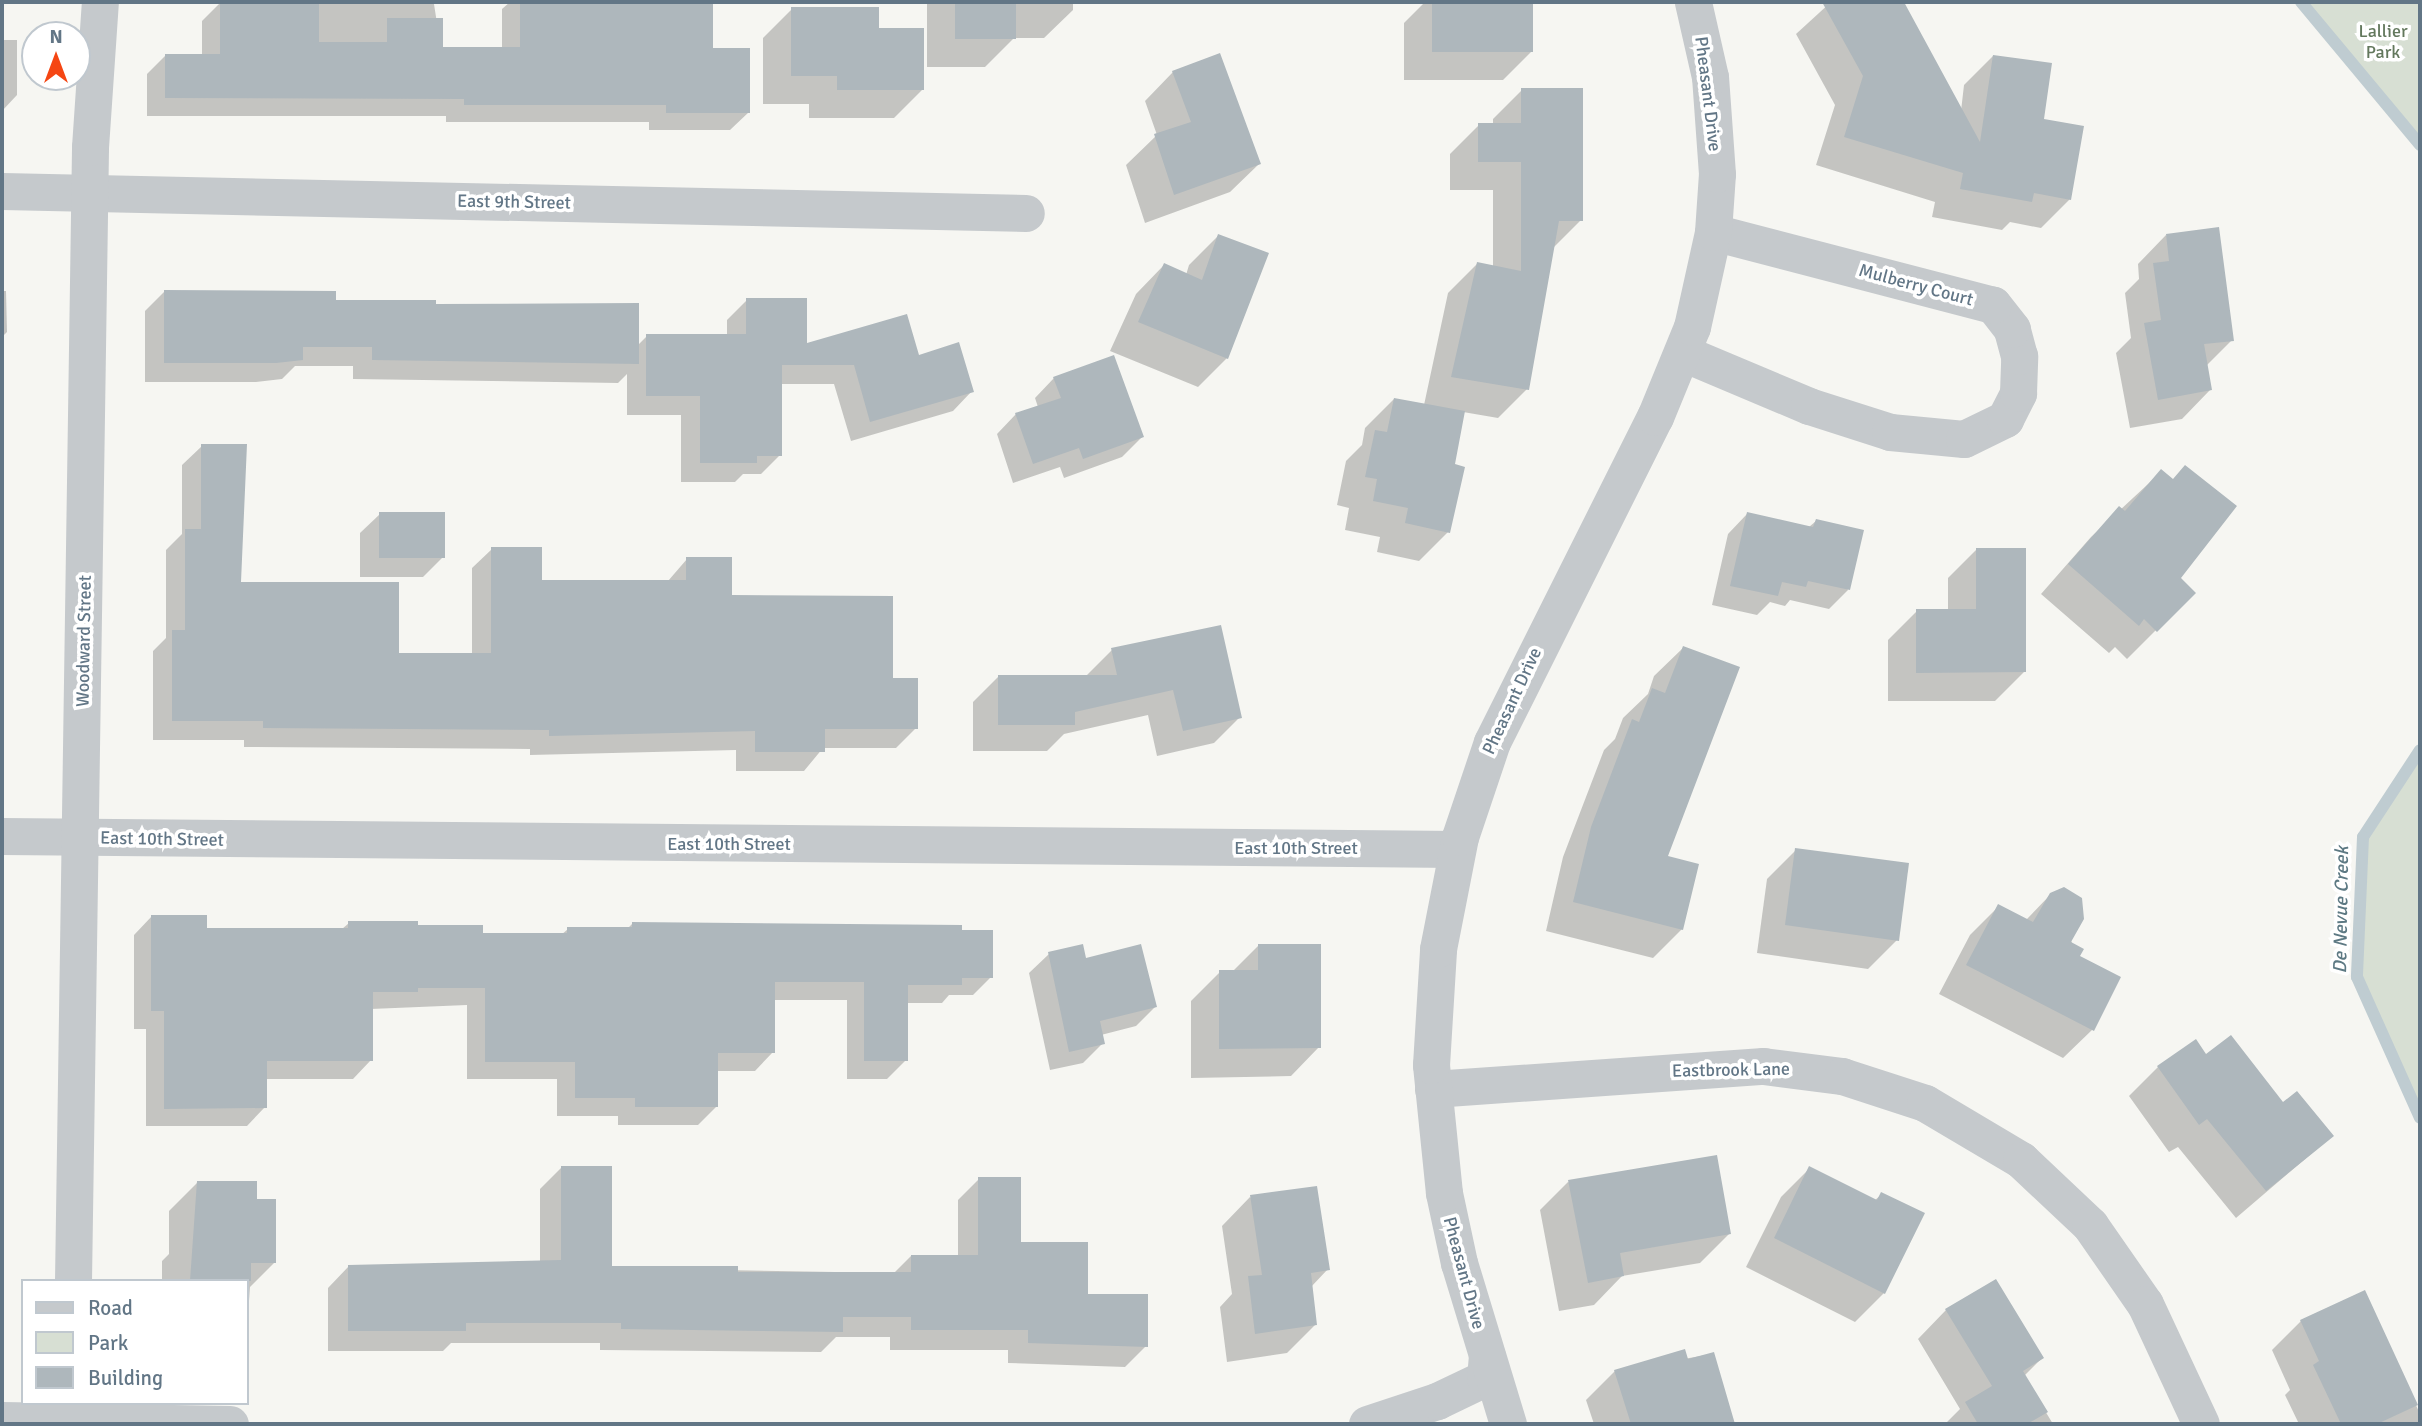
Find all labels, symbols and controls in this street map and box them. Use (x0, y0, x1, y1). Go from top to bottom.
north arrow (21, 21, 91, 91)
park label: Lallier Park (2358, 21, 2408, 64)
text: N (49, 25, 63, 49)
street label: Pheasant Drive (1690, 35, 1726, 153)
street label: East 9th Street (457, 190, 571, 214)
street label: Mulberry Court (1856, 259, 1976, 311)
street label: Woodward Street (72, 575, 96, 707)
street label: Pheasant Drive (1478, 644, 1546, 758)
street label: East 10th Street (100, 827, 224, 851)
street label: East 10th Street (667, 833, 791, 855)
street label: East 10th Street (1234, 837, 1358, 859)
water label: De Nevue Creek (2329, 846, 2355, 974)
street label: Eastbrook Lane (1672, 1058, 1790, 1082)
street label: Pheasant Drive (1439, 1214, 1489, 1332)
legend (21, 1279, 248, 1405)
text: Road (88, 1295, 133, 1321)
text: Park (88, 1330, 128, 1356)
text: Building (88, 1365, 163, 1391)

